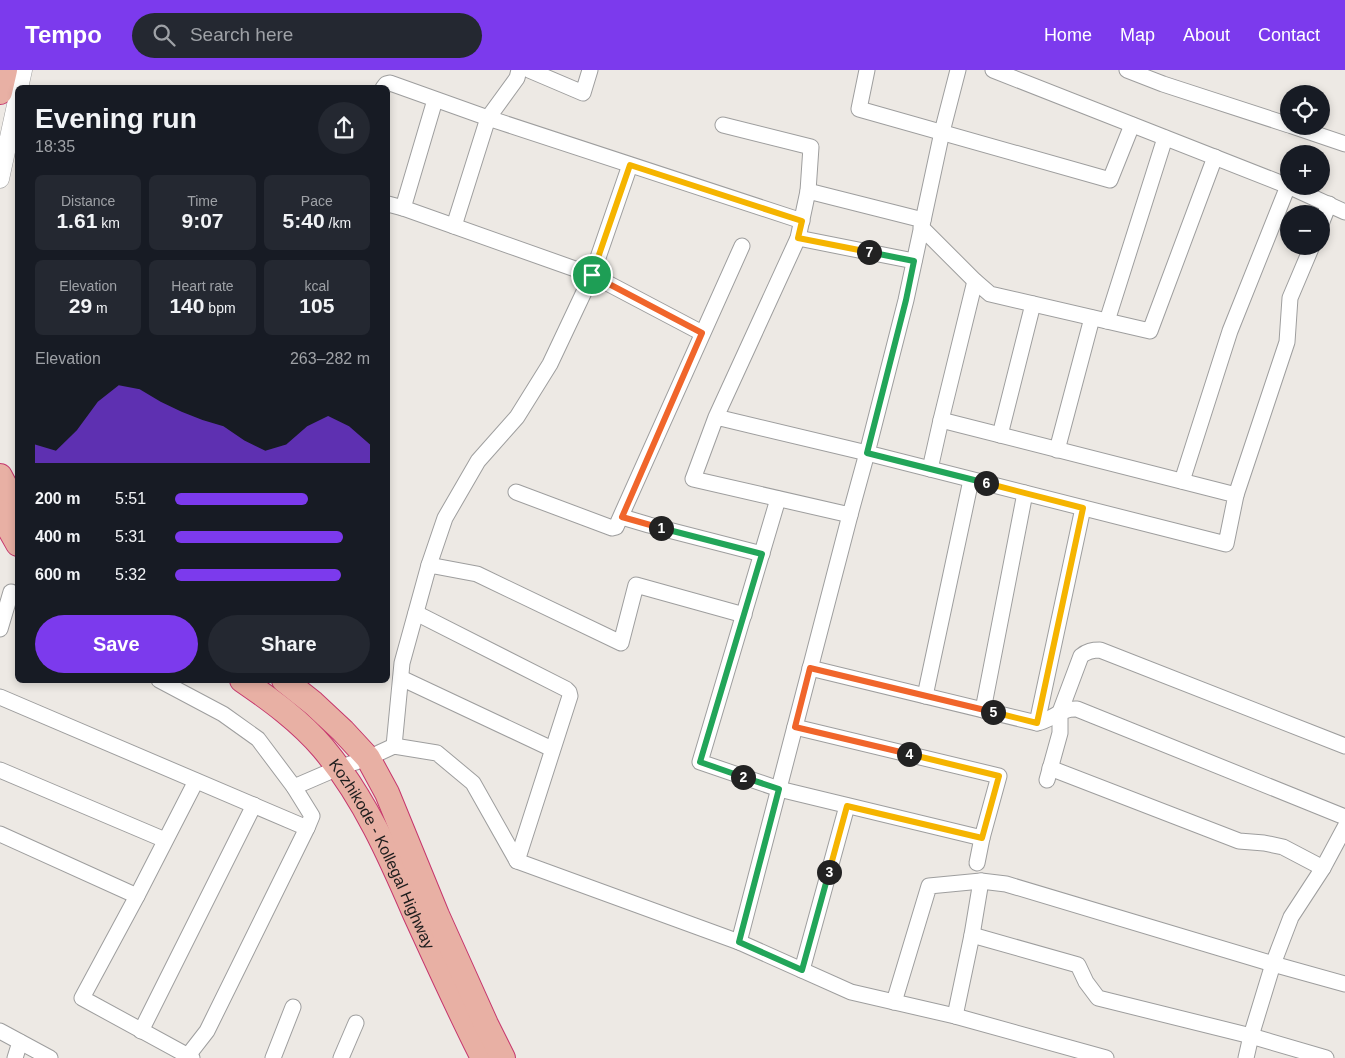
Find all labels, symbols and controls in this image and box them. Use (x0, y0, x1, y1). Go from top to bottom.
search box (132, 13, 482, 58)
text: Tempo (25, 21, 102, 48)
icon: search (150, 21, 178, 49)
text: Search here (190, 24, 293, 45)
text: Home (1044, 25, 1092, 45)
text: Map (1120, 25, 1155, 45)
text: About (1183, 25, 1230, 45)
text: Contact (1258, 25, 1320, 45)
map controls (1280, 85, 1330, 255)
button: locate (1280, 85, 1330, 135)
button: share (318, 102, 370, 154)
text: Evening run (35, 103, 197, 134)
text: 18:35 (35, 138, 75, 155)
button: + (1280, 145, 1330, 195)
text: Distance (61, 193, 115, 209)
text: Time (187, 193, 218, 209)
text: Pace (301, 193, 333, 209)
button: − (1280, 205, 1330, 255)
text: 1.61 (56, 209, 97, 232)
text: 9:07 (181, 209, 224, 232)
text: 5:40 (283, 209, 325, 232)
text: km (97, 215, 120, 231)
text: /km (325, 215, 351, 231)
pin: 7 (856, 240, 882, 264)
text: 7 (866, 244, 873, 260)
pin (571, 254, 613, 296)
icon: arrive (578, 261, 606, 289)
text: Elevation (59, 278, 117, 294)
text: Heart rate (171, 278, 234, 294)
text: kcal (304, 278, 329, 294)
text: 29 (69, 294, 92, 317)
text: 140 (169, 294, 204, 317)
text: 105 (299, 294, 334, 317)
text: m (92, 300, 108, 316)
text: bpm (204, 300, 236, 316)
text: Elevation (35, 350, 101, 367)
text: 263–282 m (290, 350, 370, 367)
pin: 6 (974, 470, 998, 496)
text: 6 (983, 475, 990, 491)
text: 200 m (35, 490, 80, 507)
text: 5:51 (115, 490, 146, 507)
pin: 1 (648, 516, 674, 540)
text: 1 (658, 520, 665, 536)
text: 400 m (35, 528, 80, 545)
text: 5:31 (115, 528, 146, 545)
text: 600 m (35, 566, 80, 583)
text: 5:32 (115, 566, 146, 583)
button: Save (35, 615, 198, 673)
button: Share (208, 615, 370, 673)
pin: 5 (980, 700, 1006, 724)
text: 5 (990, 704, 997, 720)
pin: 4 (896, 742, 922, 766)
text: 4 (906, 746, 913, 762)
street label: Kozhikode - Kollegal Highway (326, 755, 438, 951)
pin: 2 (730, 764, 756, 790)
text: 2 (740, 769, 747, 785)
pin: 3 (816, 860, 842, 884)
text: 3 (826, 864, 833, 880)

